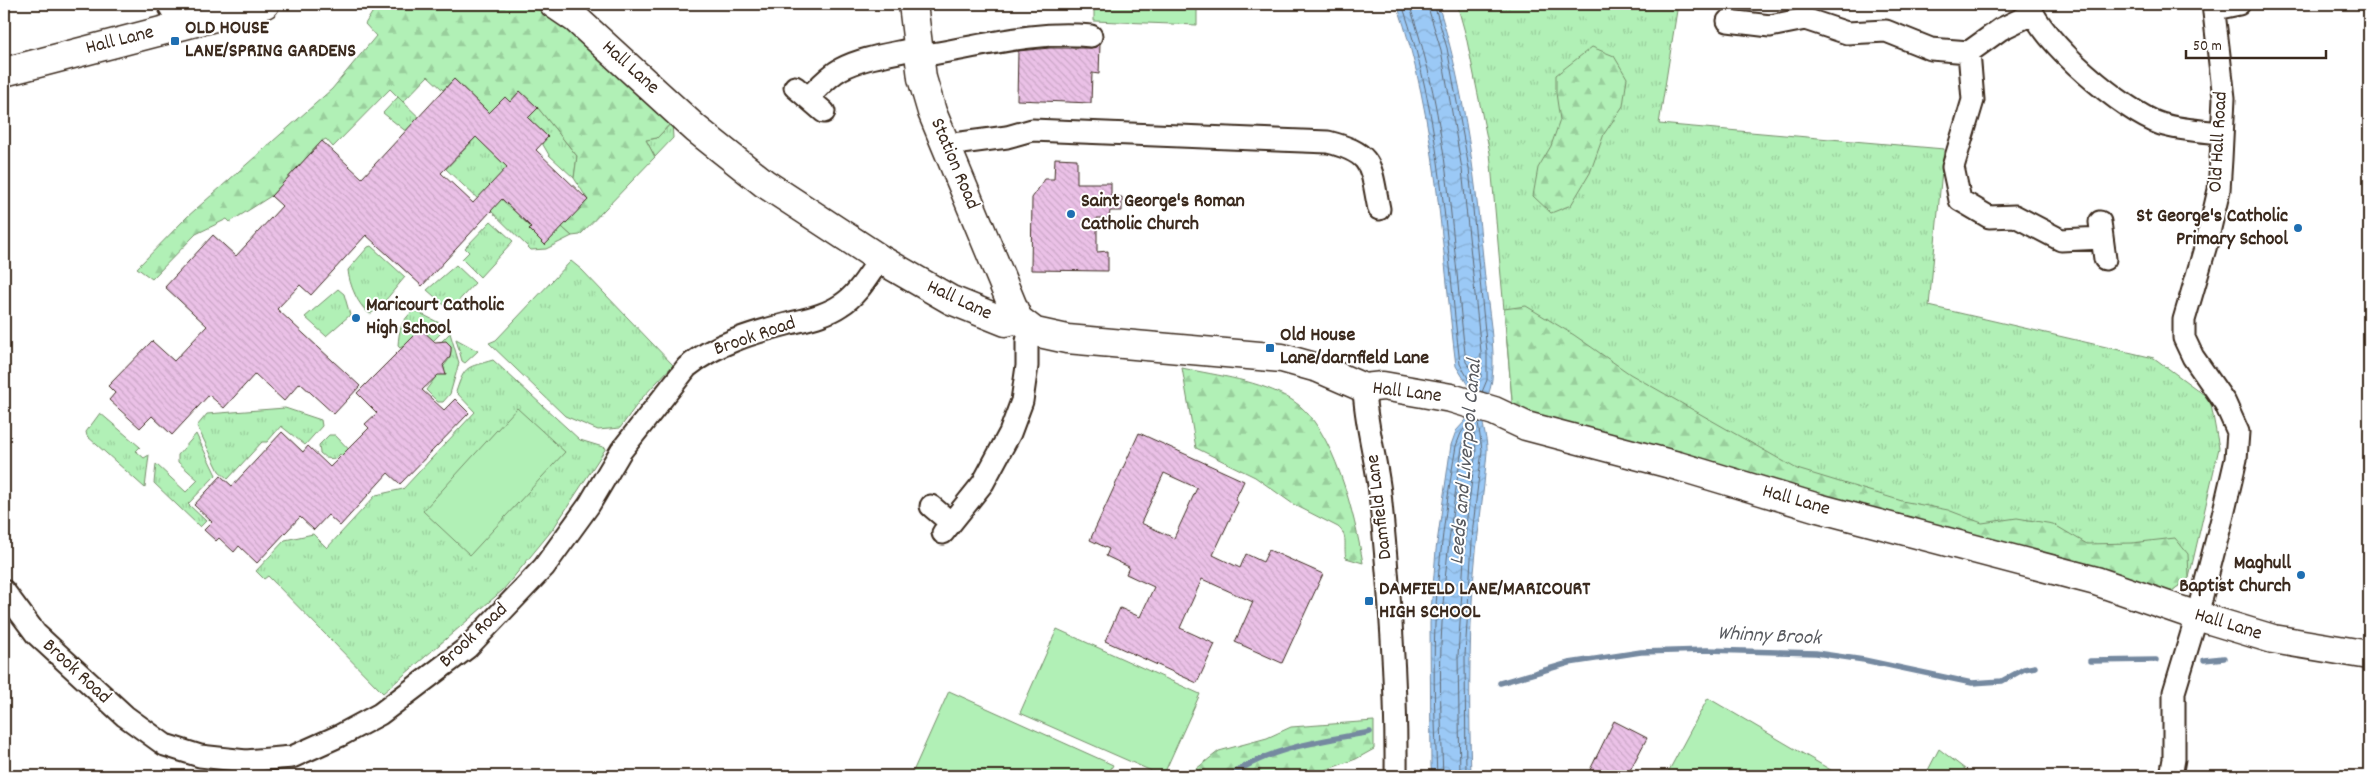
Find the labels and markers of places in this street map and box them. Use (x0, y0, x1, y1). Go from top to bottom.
place label: OLD HOUSE LANE/SPRING GARDENS (185, 15, 356, 66)
marker: OLD HOUSE LANE/SPRING GARDENS (169, 35, 181, 47)
place label: Saint George's Roman Catholic Church (1081, 188, 1245, 239)
place label: St George's Catholic Primary School (2136, 203, 2288, 254)
marker: Saint George's Roman Catholic Church (1065, 208, 1077, 220)
marker: St George's Catholic Primary School (2292, 222, 2304, 234)
place label: Maricourt Catholic High School (366, 292, 504, 343)
marker: Maricourt Catholic High School (350, 312, 362, 324)
place label: Old House Lane/darnfield Lane (1280, 322, 1429, 373)
marker: Old House Lane/darnfield Lane (1264, 342, 1276, 354)
place label: Maghull Baptist Church (2179, 550, 2291, 601)
marker: Maghull Baptist Church (2295, 569, 2307, 581)
place label: DAMFIELD LANE/MARICOURT HIGH SCHOOL (1379, 576, 1591, 627)
marker: DAMFIELD LANE/MARICOURT HIGH SCHOOL (1363, 595, 1375, 607)

